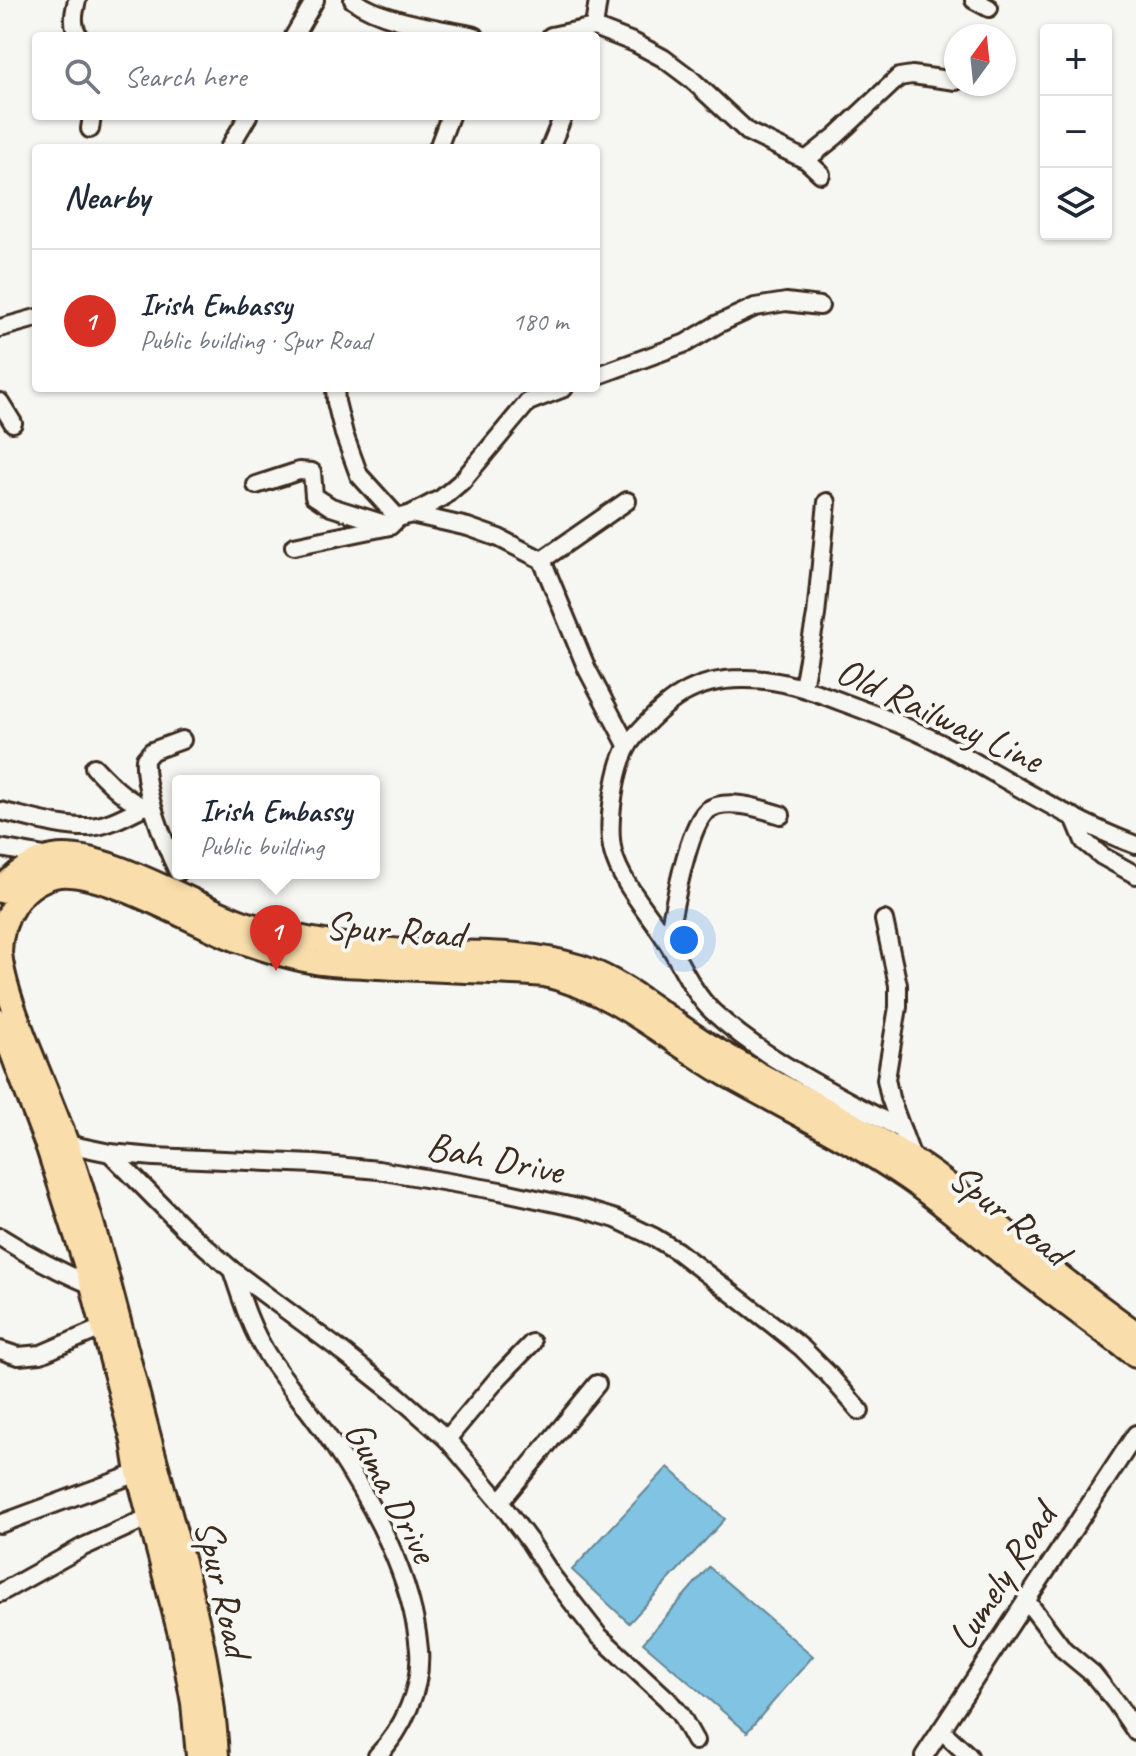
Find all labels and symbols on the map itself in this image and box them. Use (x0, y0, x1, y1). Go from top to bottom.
north arrow (944, 24, 1016, 96)
street label: Old Railway Line (828, 645, 1053, 786)
street label: Spur Road (324, 900, 471, 960)
pin: 1 (250, 905, 302, 971)
your location (664, 920, 704, 960)
street label: Bah Drive (422, 1120, 570, 1196)
street label: Spur Road (939, 1152, 1084, 1281)
street label: Guma Drive (333, 1412, 451, 1574)
street label: Lumely Road (936, 1489, 1071, 1659)
street label: Spur Road (183, 1515, 264, 1667)

